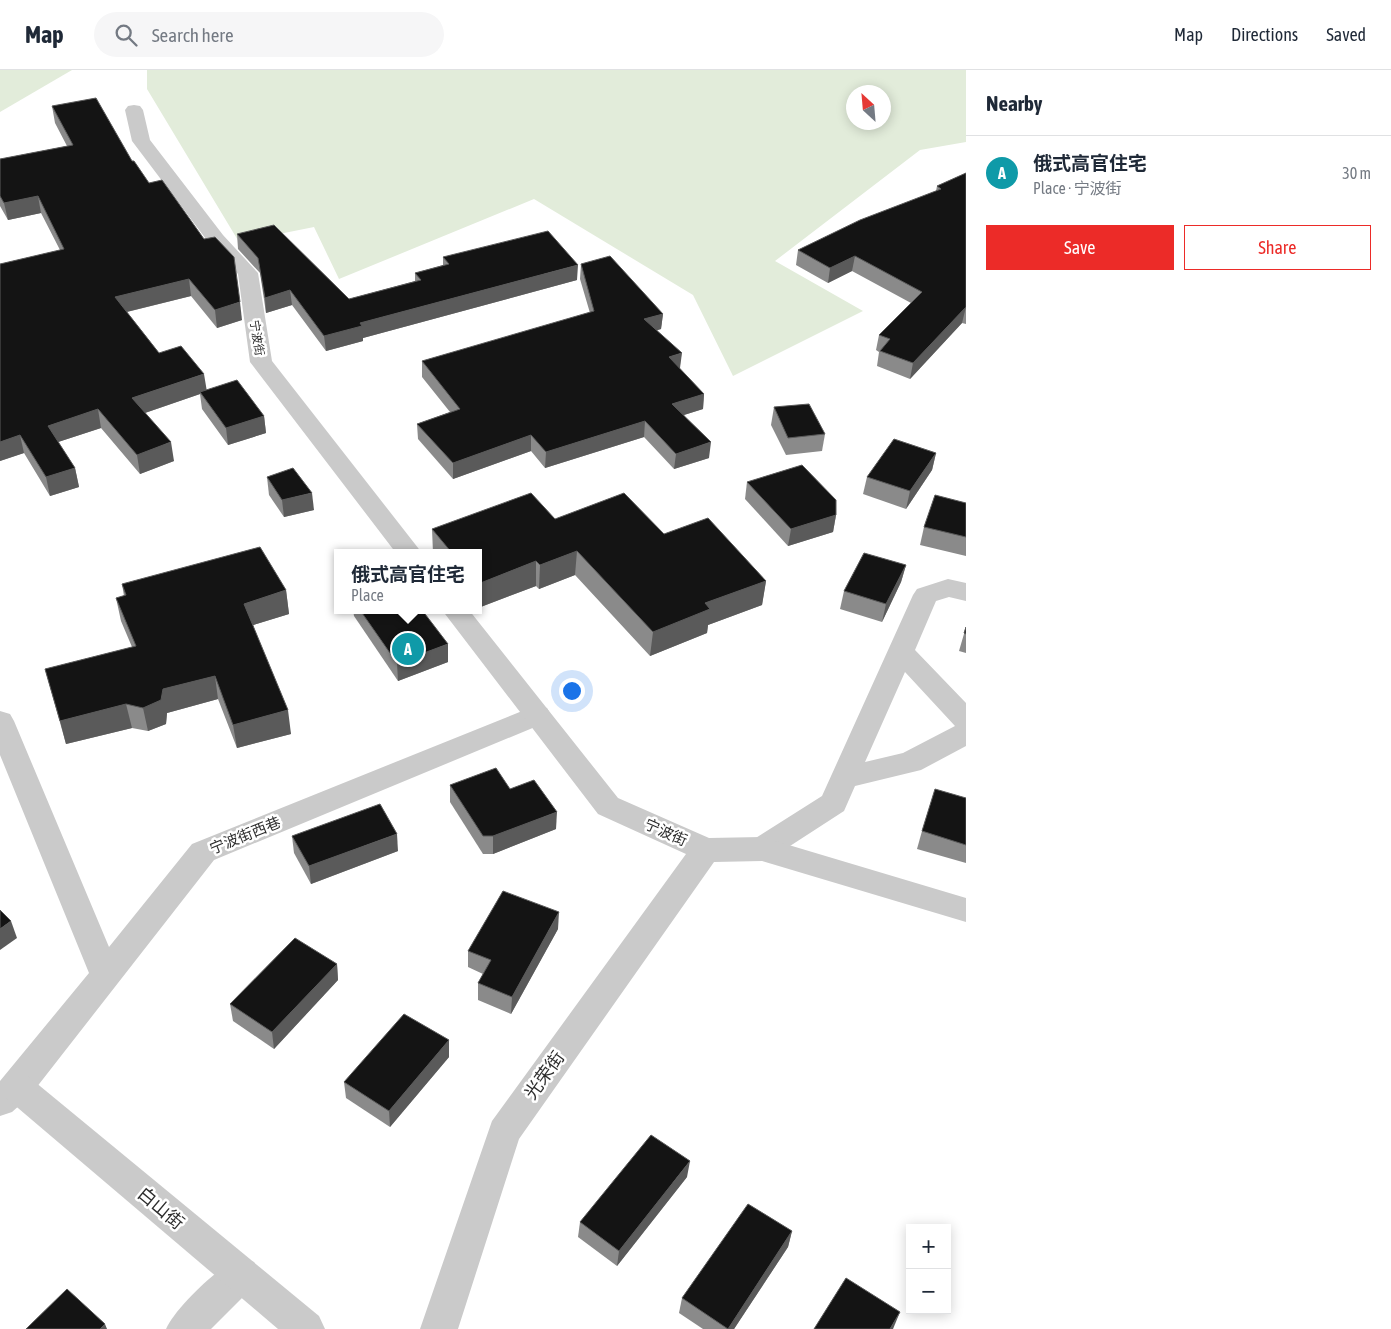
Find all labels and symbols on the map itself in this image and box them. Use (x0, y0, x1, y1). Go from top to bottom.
north arrow (846, 85, 891, 130)
street label: 宁波街 (247, 319, 267, 357)
pin: A (392, 630, 424, 668)
your location (559, 678, 585, 704)
street label: 宁波街西巷 (207, 813, 283, 857)
street label: 宁波街 (642, 815, 690, 849)
street label: 光荣街 (520, 1047, 568, 1103)
street label: 白山街 (134, 1183, 188, 1233)

